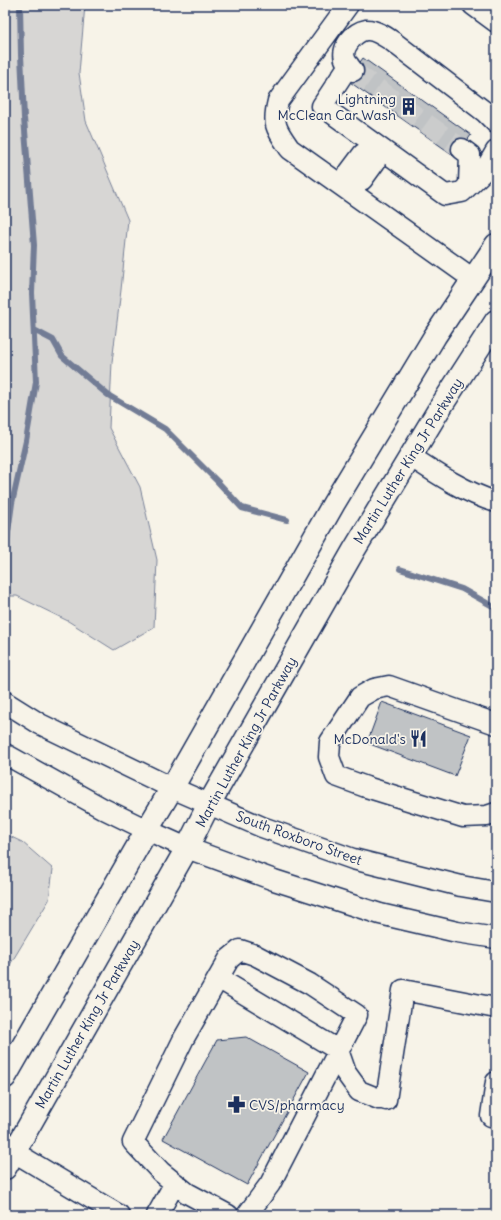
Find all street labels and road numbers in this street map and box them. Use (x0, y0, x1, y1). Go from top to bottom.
street label: Martin Luther King Jr Parkway (349, 375, 467, 547)
street label: Martin Luther King Jr Parkway (192, 654, 300, 830)
street label: South Roxboro Street (233, 807, 365, 869)
street label: Martin Luther King Jr Parkway (31, 936, 143, 1112)

